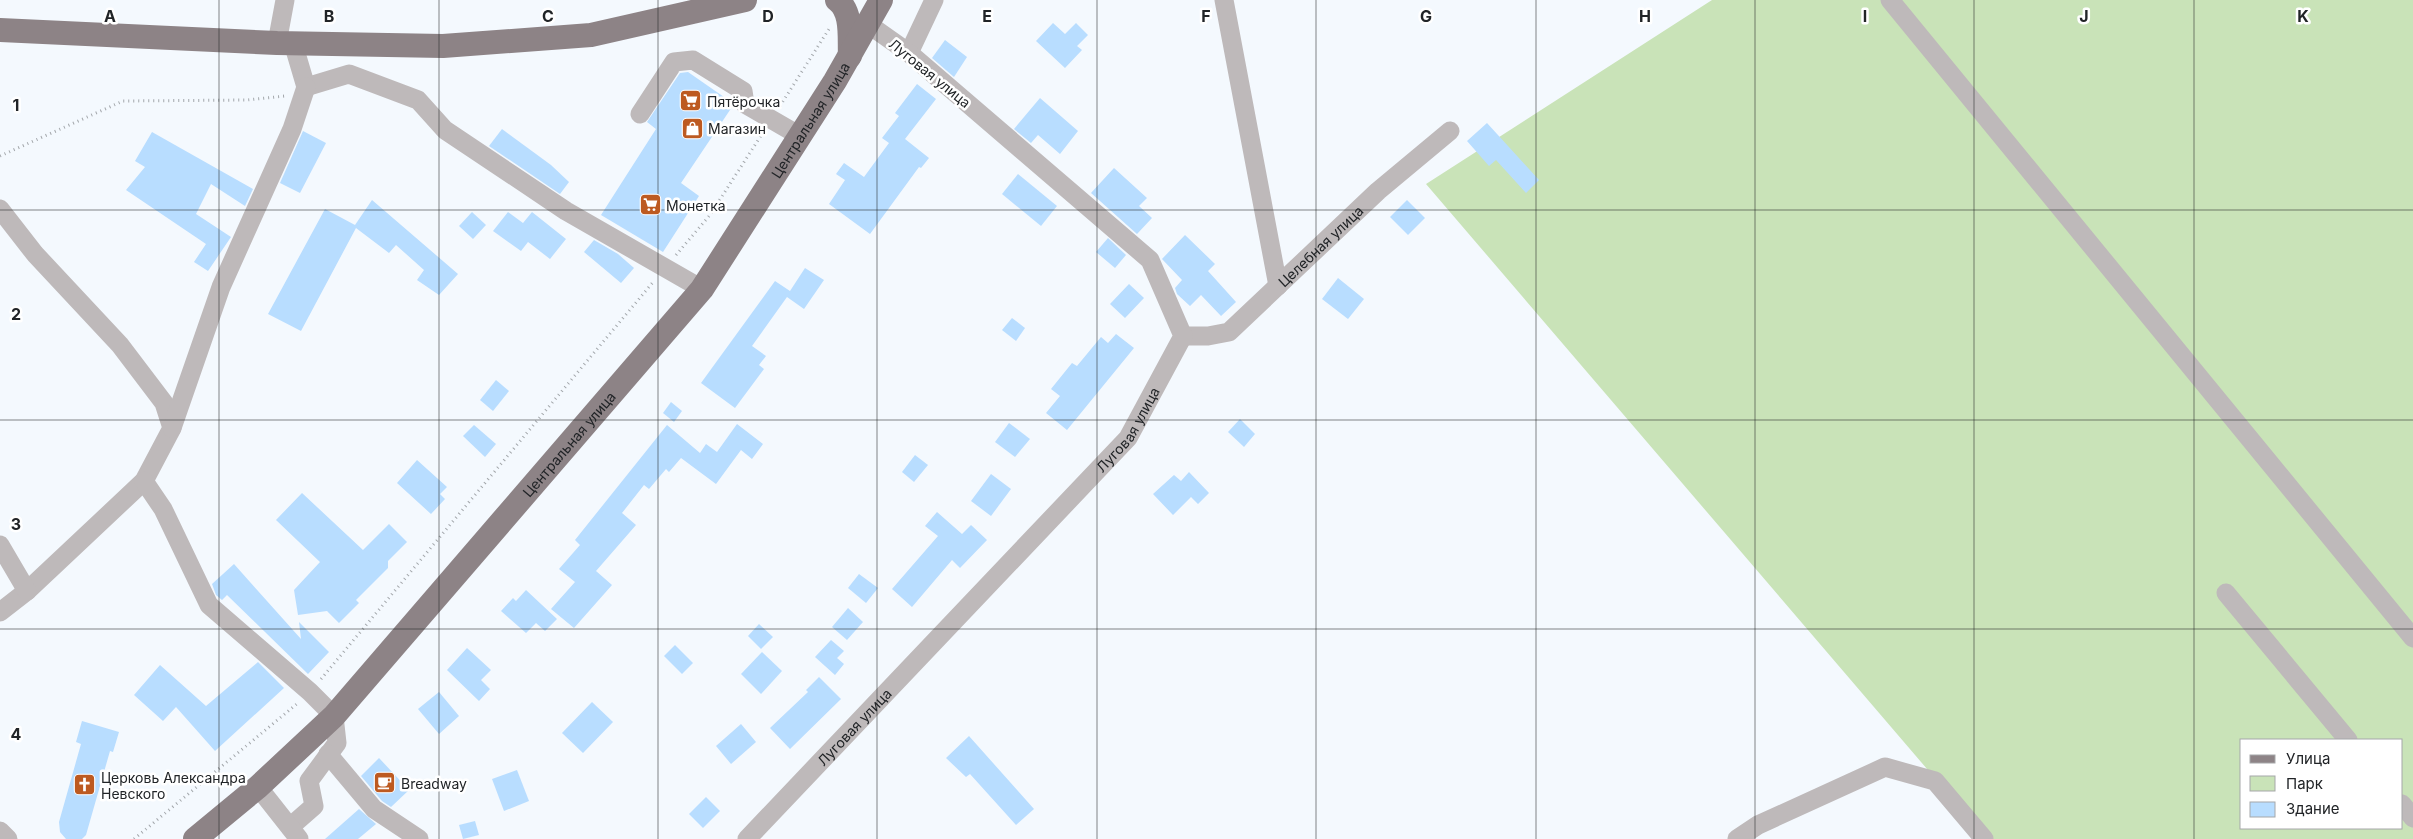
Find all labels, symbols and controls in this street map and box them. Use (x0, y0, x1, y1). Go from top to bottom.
text: A (104, 6, 116, 26)
text: B (324, 6, 334, 26)
text: C (542, 6, 554, 26)
text: D (762, 6, 774, 26)
text: E (982, 6, 992, 26)
text: F (1201, 6, 1211, 26)
text: G (1420, 6, 1432, 26)
text: H (1639, 6, 1651, 26)
text: I (1863, 6, 1867, 26)
text: J (2079, 6, 2089, 26)
text: K (2297, 6, 2309, 26)
street label: Луговая улица (886, 35, 974, 111)
street label: Центральная улица (767, 59, 852, 181)
supermarket icon: Пятёрочка (679, 89, 703, 113)
place label: Пятёрочка (707, 93, 780, 110)
text: 1 (13, 95, 19, 115)
shop icon: Магазин (680, 116, 704, 140)
place label: Магазин (708, 120, 766, 137)
supermarket icon: Монетка (638, 193, 662, 217)
place label: Монетка (666, 197, 726, 214)
street label: Целебная улица (1274, 202, 1366, 290)
text: 2 (11, 304, 21, 324)
street label: Луговая улица (1092, 384, 1162, 475)
street label: Центральная улица (519, 388, 619, 500)
text: 3 (11, 514, 21, 534)
street label: Луговая улица (813, 685, 894, 769)
text: 4 (11, 724, 22, 744)
legend (2240, 739, 2403, 829)
text: Улица (2286, 749, 2330, 768)
place label: Церковь Александра Невского (101, 769, 246, 802)
cafe icon: Breadway (373, 771, 397, 795)
church icon: Церковь Александра Невского (73, 773, 97, 797)
text: Парк (2286, 774, 2323, 793)
place label: Breadway (401, 775, 467, 792)
text: Здание (2286, 799, 2340, 818)

